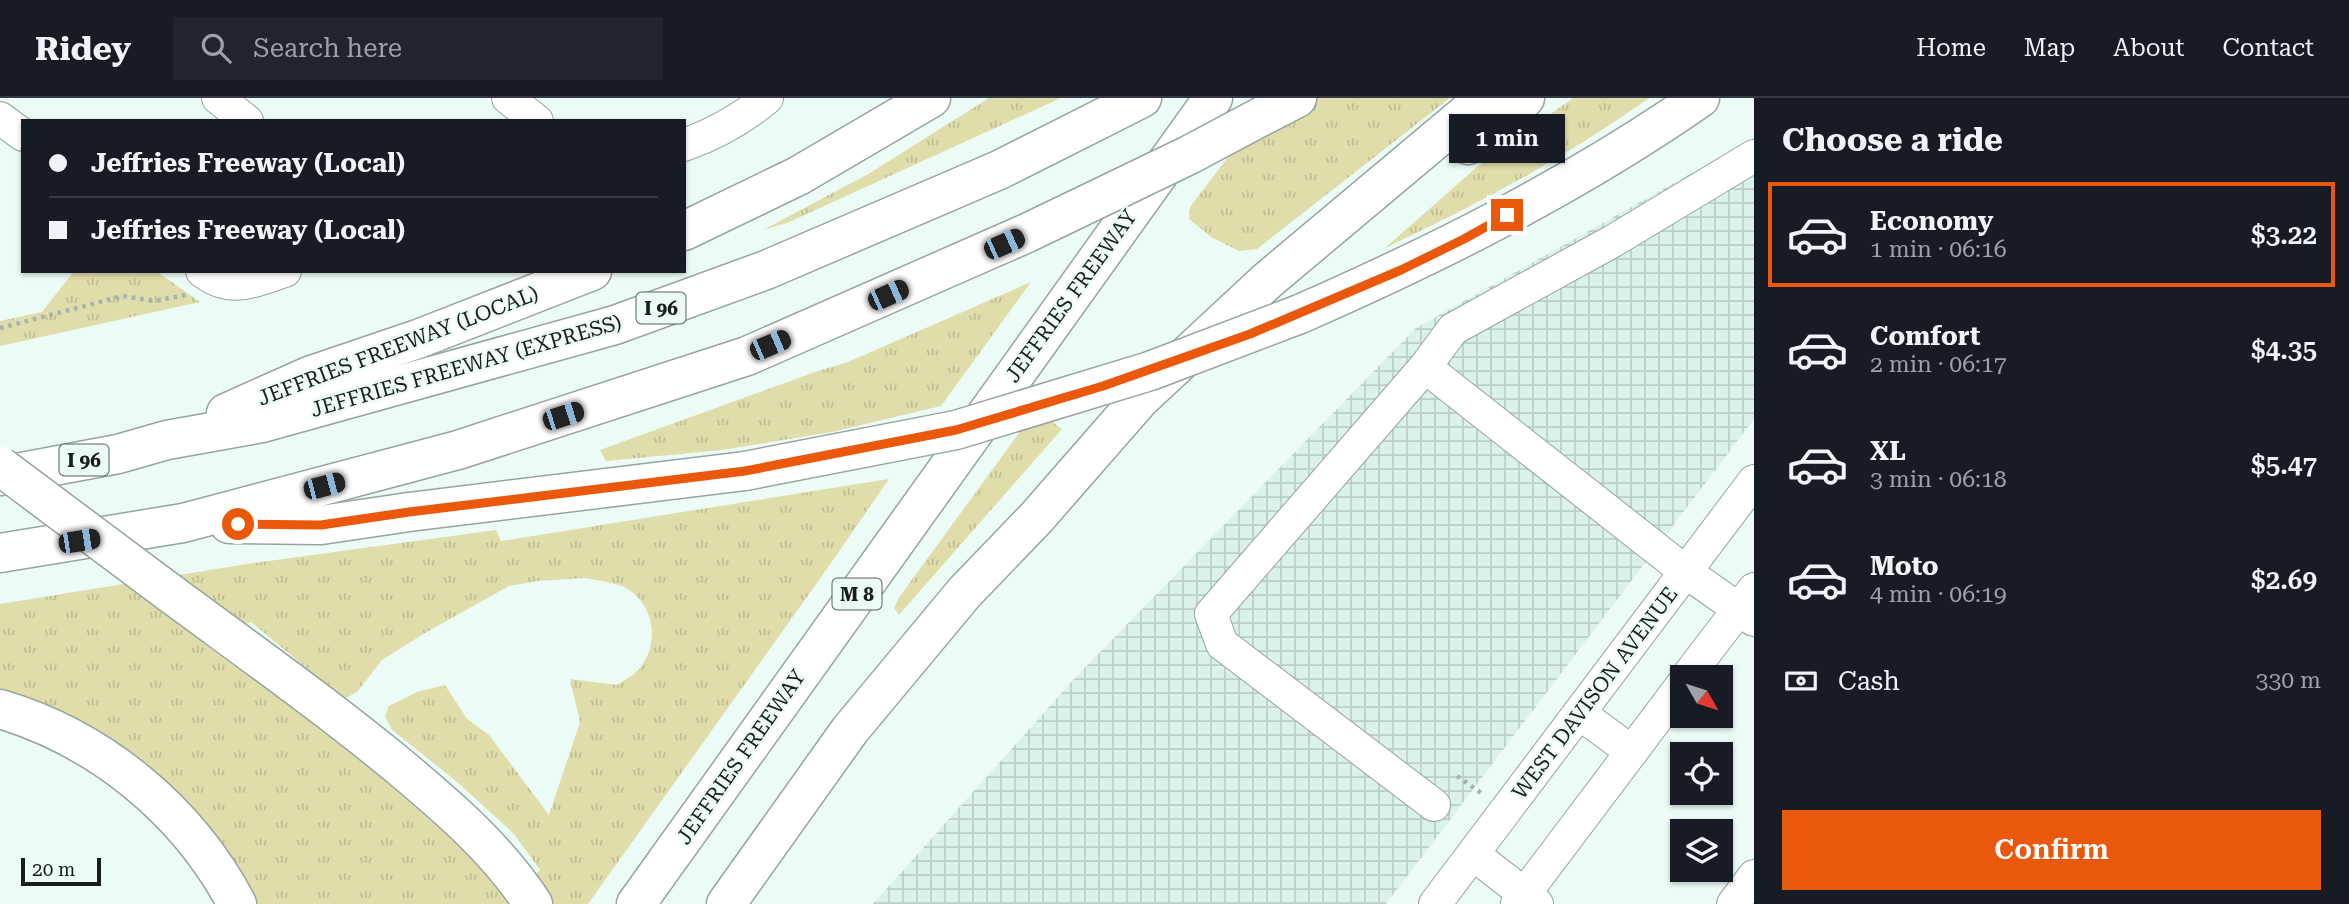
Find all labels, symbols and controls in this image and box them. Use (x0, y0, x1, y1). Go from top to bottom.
search box (173, 17, 663, 80)
text: Ridey (35, 29, 131, 68)
icon: search (197, 29, 235, 67)
text: Search here (253, 33, 402, 63)
text: Home (1916, 34, 1986, 62)
text: Map (2024, 34, 2075, 62)
text: About (2113, 34, 2184, 62)
text: Contact (2222, 34, 2314, 62)
callout: 1 min (1449, 114, 1565, 162)
text: Choose a ride (1782, 121, 2003, 159)
text: 1 min (1475, 125, 1539, 152)
text: Jeffries Freeway (Local) (91, 148, 405, 178)
route end (1491, 199, 1523, 231)
icon: car (1786, 203, 1849, 266)
street label: JEFFRIES FREEWAY (1000, 205, 1142, 387)
text: Economy (1870, 206, 1993, 236)
text: Jeffries Freeway (Local) (91, 215, 405, 245)
text: $3.22 (2251, 220, 2317, 250)
car (981, 226, 1028, 262)
text: 1 min · 06:16 (1870, 236, 2007, 263)
car (865, 277, 912, 313)
street label: JEFFRIES FREEWAY (LOCAL) (254, 281, 542, 411)
road number: I 96 (636, 292, 686, 324)
street label: JEFFRIES FREEWAY (EXPRESS) (308, 310, 624, 422)
icon: car (1786, 318, 1849, 381)
text: Comfort (1870, 321, 1980, 351)
car (747, 327, 794, 363)
text: $4.35 (2251, 335, 2317, 365)
text: 2 min · 06:17 (1870, 351, 2007, 378)
car (540, 400, 587, 432)
icon: car (1786, 433, 1849, 496)
text: XL (1870, 436, 1906, 466)
road number: I 96 (60, 444, 108, 476)
text: $5.47 (2251, 450, 2317, 480)
text: 3 min · 06:18 (1870, 466, 2007, 493)
car (301, 470, 348, 502)
route start (222, 508, 254, 540)
car (57, 527, 102, 555)
icon: car (1786, 548, 1849, 611)
text: Moto (1870, 551, 1939, 581)
text: $2.69 (2251, 565, 2317, 595)
road number: M 8 (832, 579, 882, 610)
text: 4 min · 06:19 (1870, 581, 2007, 608)
street label: WEST DAVISON AVENUE (1507, 582, 1683, 804)
icon: cash (1782, 662, 1820, 700)
street label: JEFFRIES FREEWAY (672, 665, 811, 849)
north arrow (1670, 665, 1732, 728)
map controls (1670, 665, 1733, 882)
text: Cash (1838, 666, 1900, 696)
text: 330 m (2256, 667, 2321, 694)
button: locate (1670, 742, 1733, 805)
button: Confirm (1782, 810, 2321, 890)
button: layers (1670, 819, 1733, 882)
scale bar (21, 855, 102, 887)
text: 20 m (32, 858, 75, 881)

